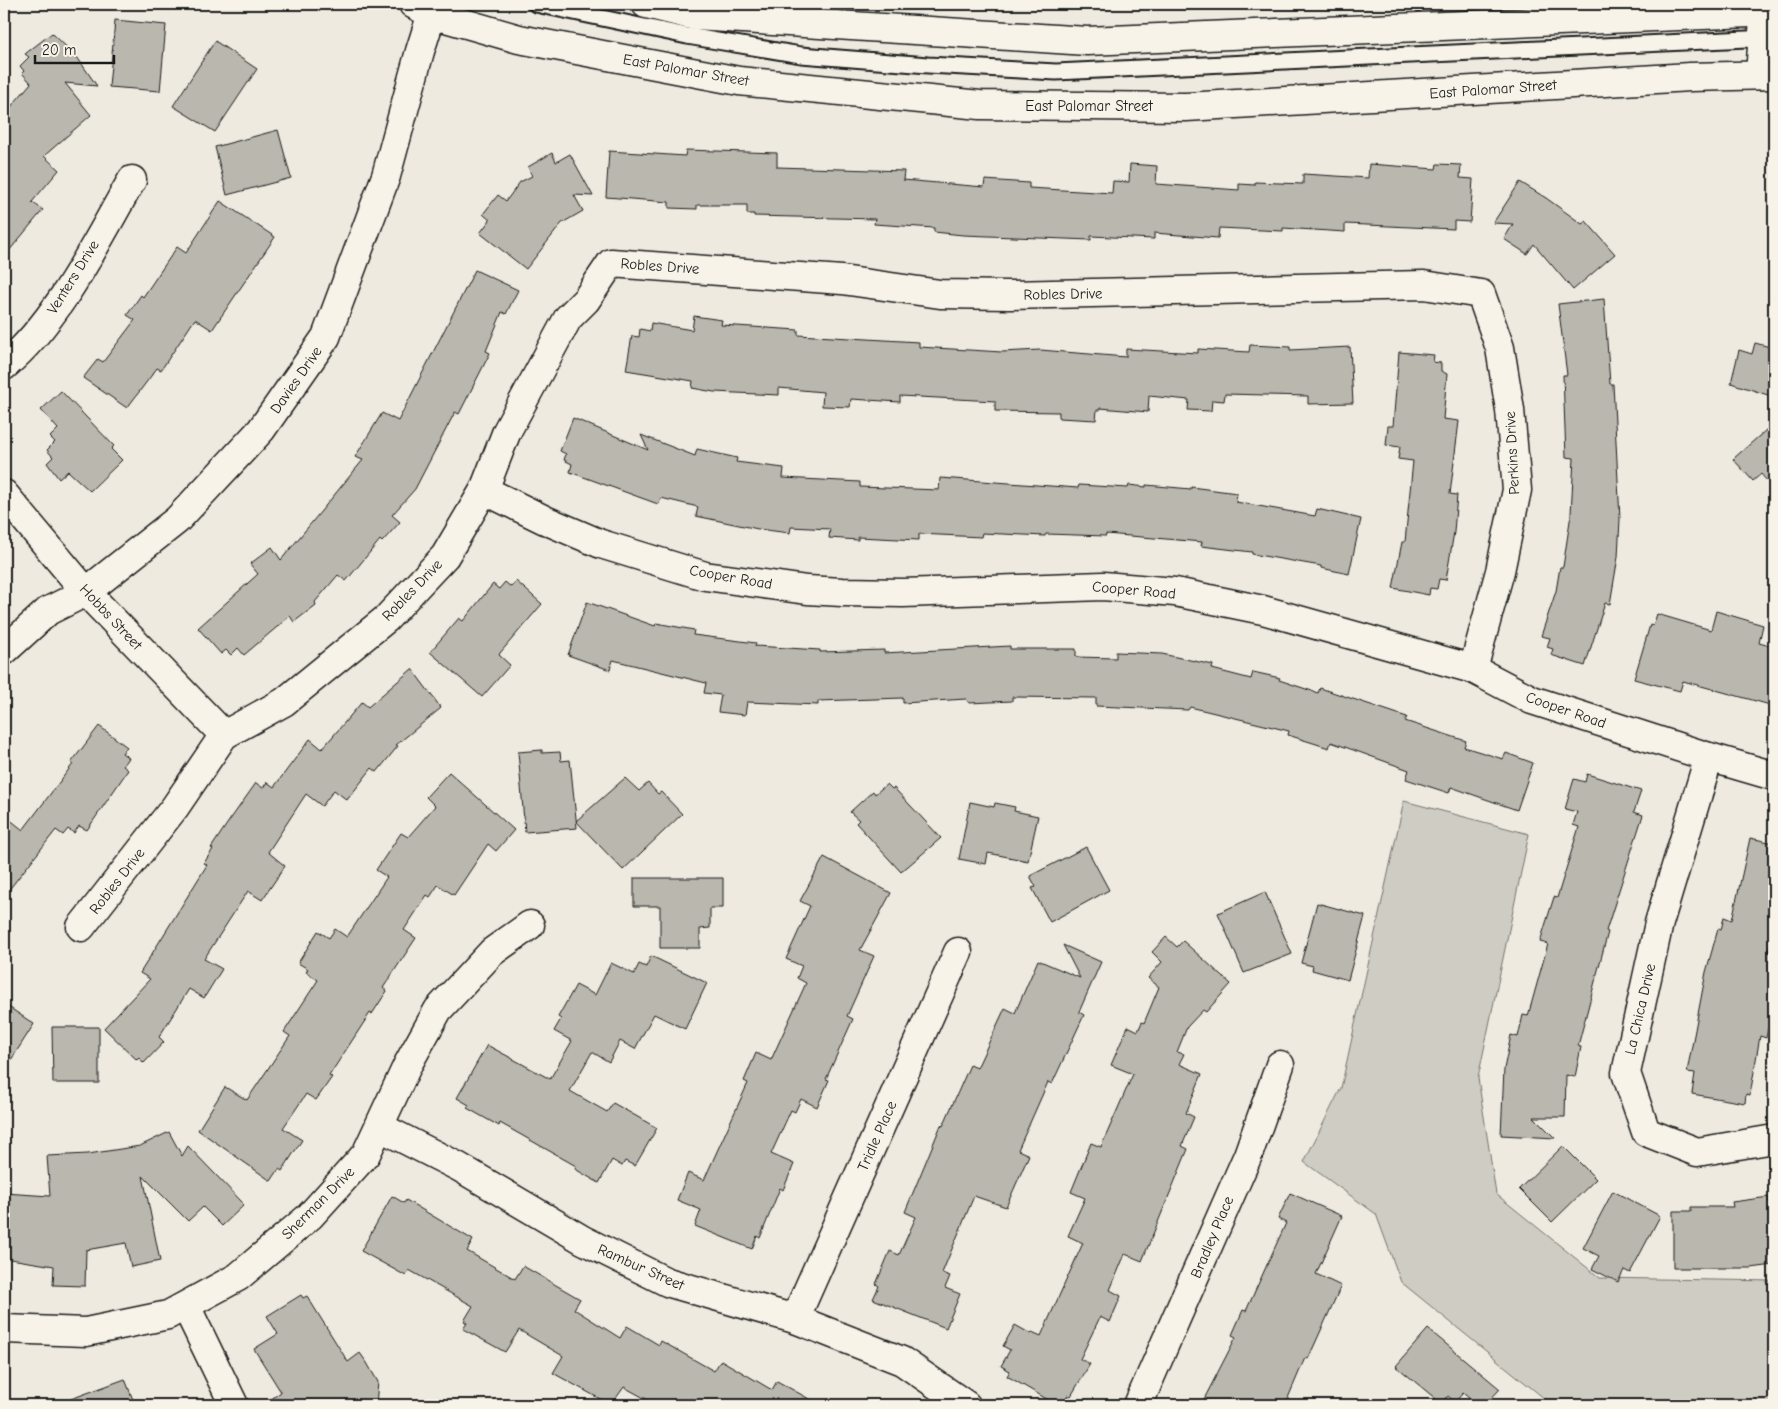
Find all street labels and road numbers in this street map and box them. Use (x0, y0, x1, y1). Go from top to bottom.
street label: East Palomar Street (622, 50, 751, 90)
street label: East Palomar Street (1429, 76, 1558, 102)
street label: East Palomar Street (1025, 97, 1154, 115)
street label: Venters Drive (43, 236, 103, 317)
street label: Robles Drive (620, 254, 701, 278)
street label: Robles Drive (1023, 284, 1103, 304)
street label: Davies Drive (266, 343, 326, 417)
street label: Perkins Drive (1501, 410, 1523, 495)
street label: Robles Drive (378, 555, 446, 625)
street label: Cooper Road (688, 561, 774, 593)
street label: Cooper Road (1091, 577, 1177, 603)
street label: Hobbs Street (76, 580, 147, 654)
street label: Cooper Road (1523, 688, 1609, 732)
street label: Robles Drive (86, 844, 149, 918)
street label: La Chica Drive (1621, 961, 1659, 1056)
street label: Tridle Place (854, 1098, 901, 1174)
street label: Sherman Drive (278, 1163, 358, 1243)
street label: Bradley Place (1187, 1193, 1238, 1281)
street label: Rambur Street (595, 1240, 688, 1294)

